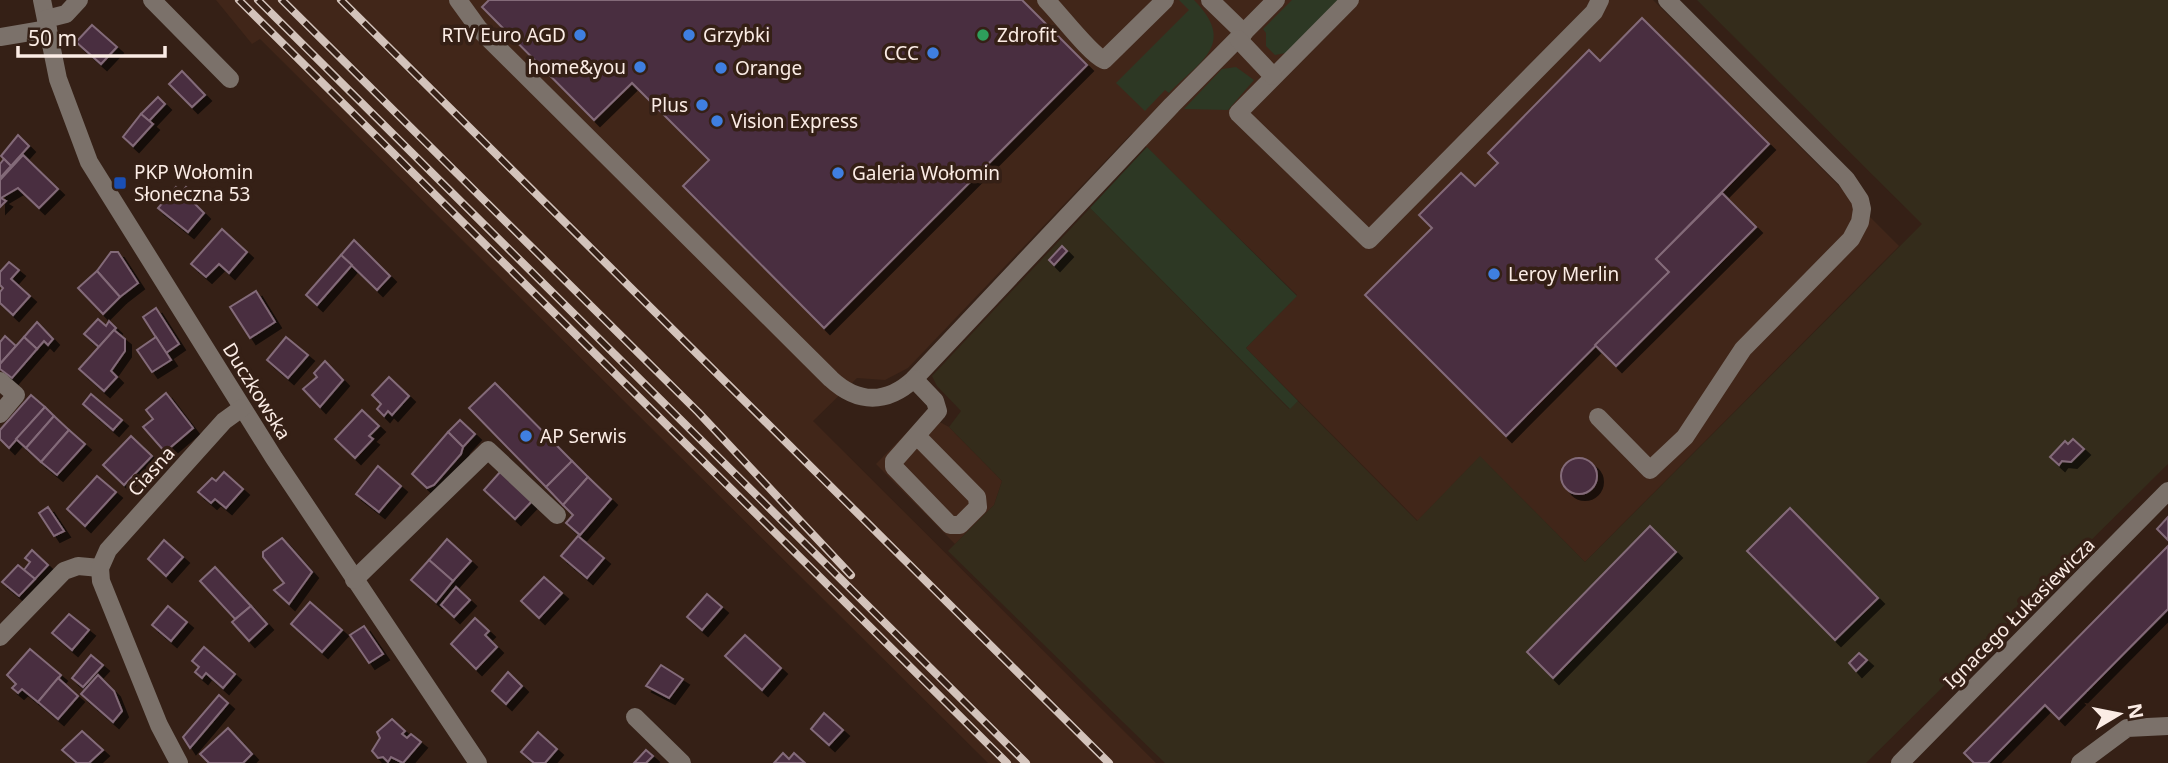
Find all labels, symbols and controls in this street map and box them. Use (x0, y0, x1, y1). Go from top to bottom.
scale bar (18, 14, 164, 58)
place label: RTV Euro AGD (442, 22, 566, 48)
place label: Grzybki (703, 22, 770, 48)
place label: Zdrofit (997, 22, 1057, 48)
text: 50 m (28, 24, 77, 52)
marker: RTV Euro AGD (572, 27, 588, 43)
marker: Grzybki (681, 27, 697, 43)
marker: Zdrofit (975, 27, 991, 43)
place label: CCC (884, 40, 919, 66)
marker: CCC (925, 45, 941, 61)
place label: home&you (527, 54, 626, 80)
place label: Orange (735, 55, 802, 81)
marker: home&you (632, 59, 648, 75)
marker: Orange (713, 60, 729, 76)
place label: Plus (651, 92, 688, 118)
marker: Plus (694, 97, 710, 113)
place label: Vision Express (731, 108, 858, 134)
marker: Vision Express (709, 113, 725, 129)
place label: PKP Wołomin Słoneczna 53 (134, 159, 253, 207)
place label: Galeria Wołomin (852, 160, 1000, 186)
marker: Galeria Wołomin (830, 165, 846, 181)
marker: PKP Wołomin Słoneczna 53 (112, 175, 128, 191)
place label: Leroy Merlin (1508, 261, 1619, 287)
marker: Leroy Merlin (1486, 266, 1502, 282)
street label: Duczkowska (217, 338, 297, 444)
place label: AP Serwis (540, 423, 627, 449)
marker: AP Serwis (518, 428, 534, 444)
street label: Ciasna (122, 440, 180, 502)
street label: Ignacego Łukasiewicza (1938, 532, 2100, 694)
north arrow (2084, 679, 2154, 749)
text: N (2122, 701, 2150, 721)

